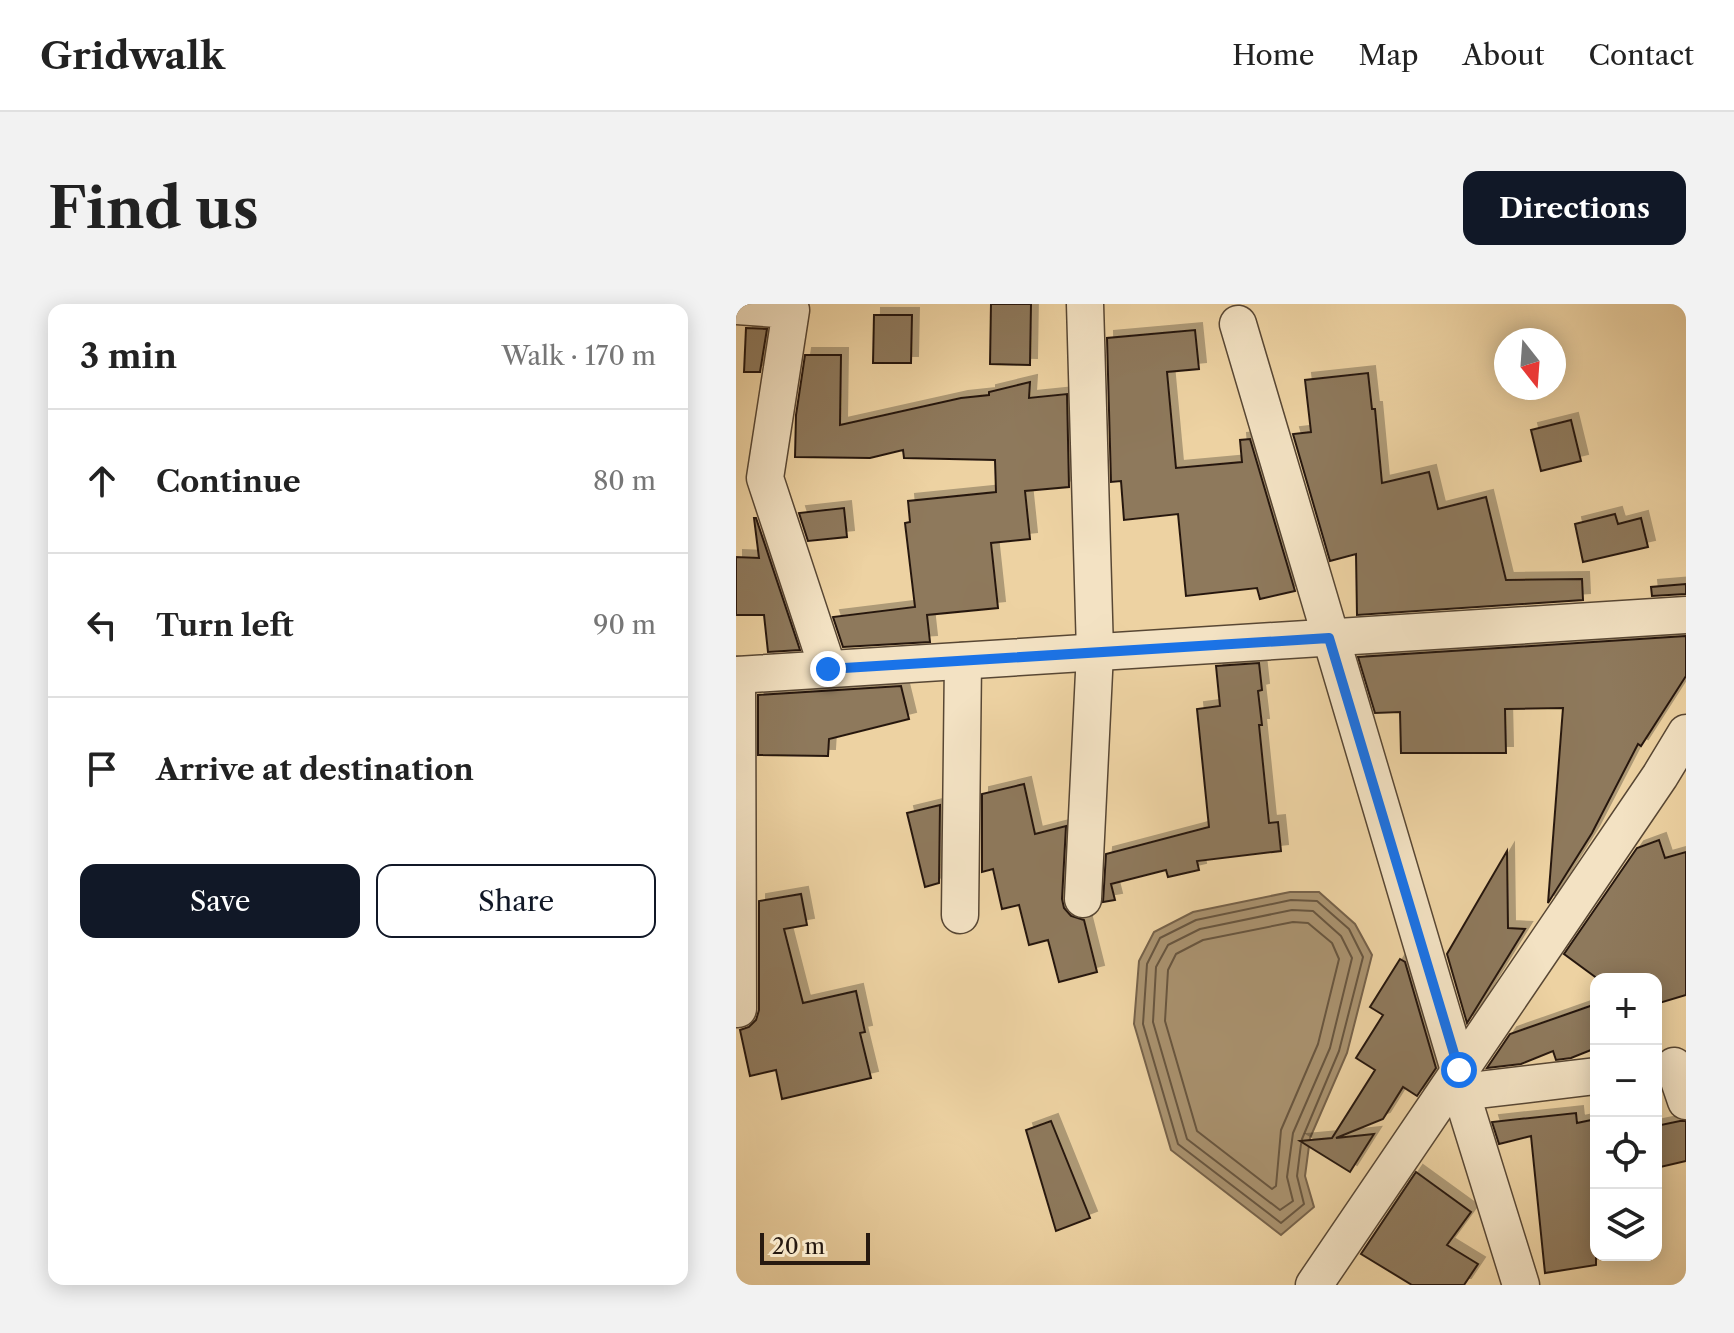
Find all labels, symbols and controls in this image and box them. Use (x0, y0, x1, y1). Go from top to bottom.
text: Gridwalk (40, 32, 225, 79)
text: Home (1232, 38, 1314, 72)
text: Map (1358, 38, 1418, 72)
text: About (1462, 38, 1544, 72)
text: Contact (1588, 38, 1694, 72)
button: Directions (1463, 171, 1686, 245)
text: Find us (48, 174, 259, 243)
north arrow (1494, 328, 1566, 400)
text: 3 min (80, 335, 177, 377)
text: Walk · 170 m (501, 340, 656, 372)
icon: ahead (80, 459, 124, 503)
text: Continue (156, 463, 301, 500)
text: 80 m (593, 465, 656, 497)
icon: left (80, 603, 124, 647)
text: Turn left (156, 607, 293, 644)
text: 90 m (593, 609, 656, 641)
route end (810, 651, 846, 687)
icon: arrive (80, 747, 124, 791)
text: Arrive at destination (156, 751, 474, 788)
button: Save (80, 864, 360, 938)
button: Share (376, 864, 656, 938)
map controls (1590, 973, 1662, 1261)
button: + (1590, 973, 1662, 1045)
button: − (1590, 1045, 1662, 1117)
route start (1441, 1052, 1477, 1088)
button: locate (1590, 1117, 1662, 1189)
button: layers (1590, 1189, 1662, 1261)
scale bar (760, 1229, 870, 1265)
text: 20 m (772, 1233, 825, 1260)

